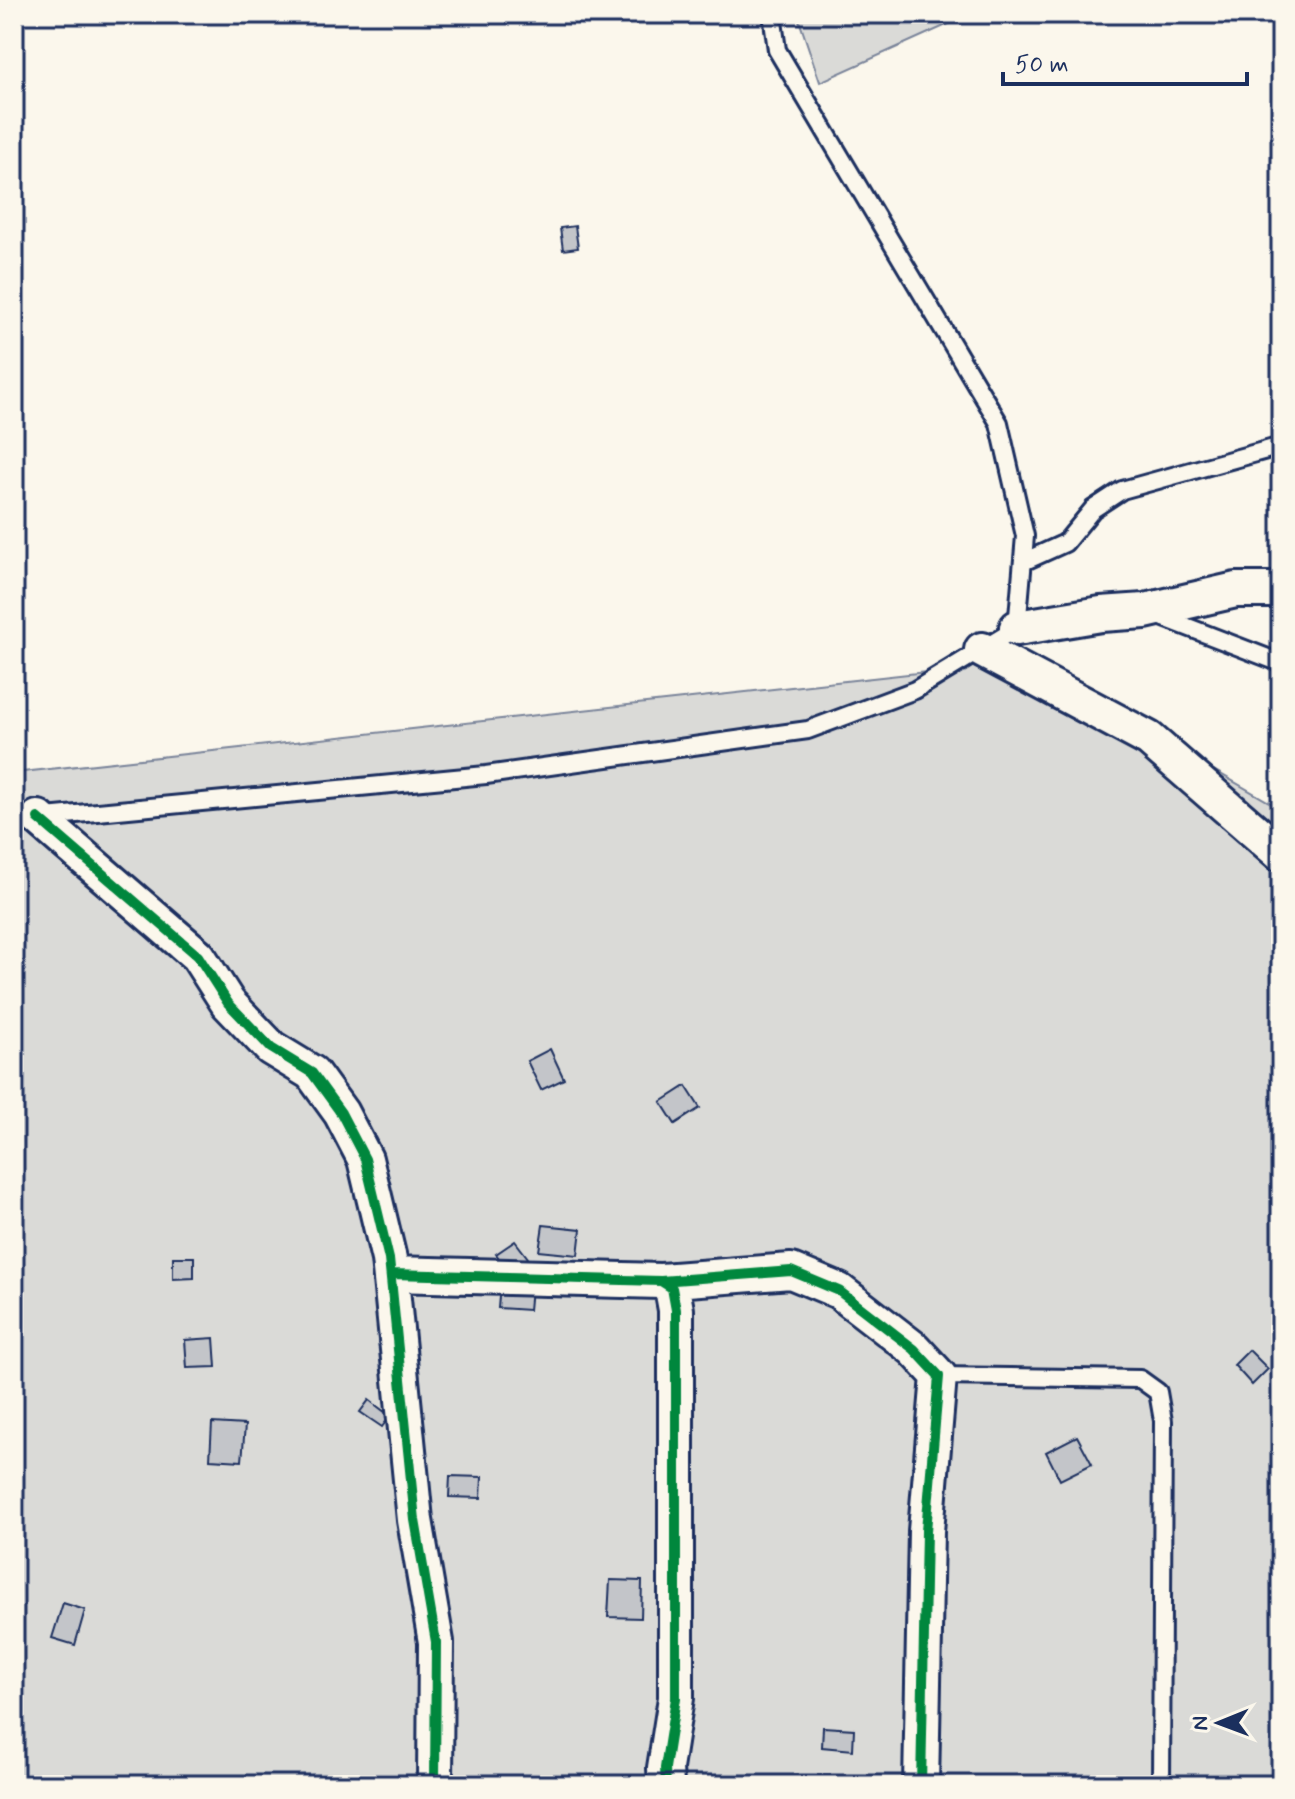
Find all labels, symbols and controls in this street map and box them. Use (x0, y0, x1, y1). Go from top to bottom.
scale bar (1003, 36, 1247, 86)
text: 50 m (1015, 50, 1069, 81)
north arrow (1179, 1683, 1259, 1763)
text: N (1187, 1716, 1215, 1731)

